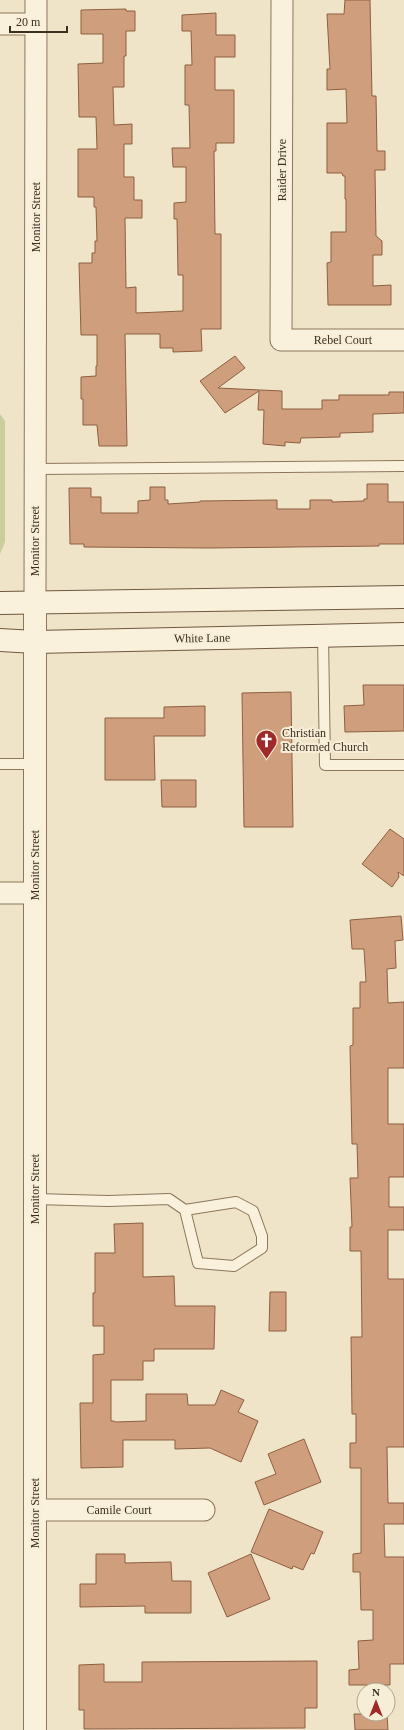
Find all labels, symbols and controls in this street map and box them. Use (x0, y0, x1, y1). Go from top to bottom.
scale bar (10, 8, 67, 34)
text: 20 m (16, 15, 41, 29)
street label: Raider Drive (275, 139, 289, 201)
street label: Monitor Street (29, 181, 43, 252)
street label: Rebel Court (314, 333, 373, 347)
street label: Monitor Street (28, 505, 42, 576)
street label: White Lane (174, 631, 230, 645)
place label: Christian Reformed Church (282, 726, 368, 754)
church icon: Christian Reformed Church (254, 727, 280, 760)
street label: Monitor Street (28, 829, 42, 900)
street label: Monitor Street (28, 1153, 42, 1224)
street label: Monitor Street (28, 1477, 42, 1548)
street label: Camile Court (87, 1503, 152, 1517)
north arrow (356, 1682, 396, 1722)
text: N (372, 1686, 380, 1698)

